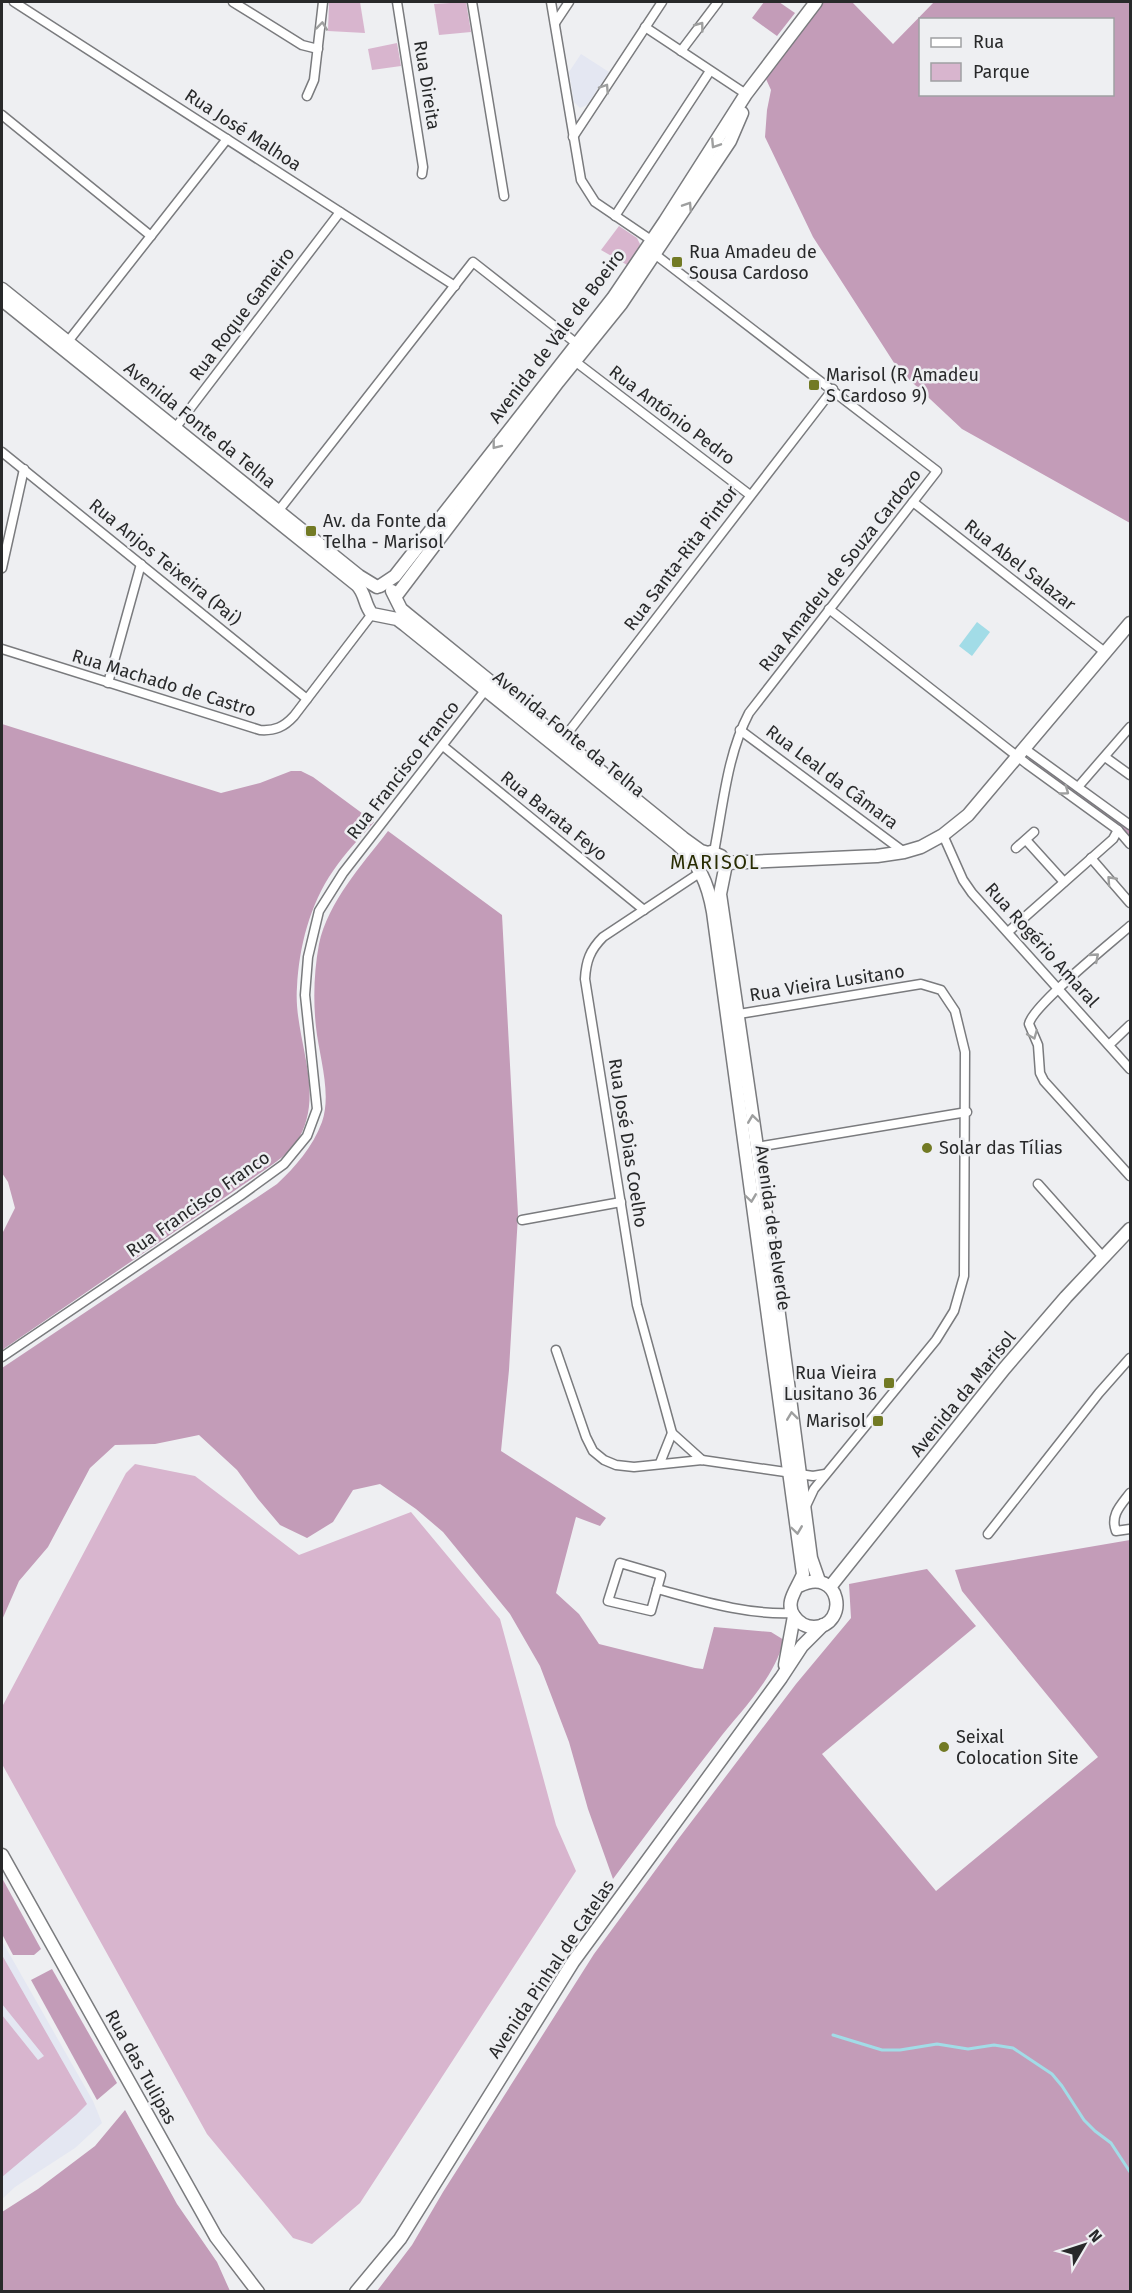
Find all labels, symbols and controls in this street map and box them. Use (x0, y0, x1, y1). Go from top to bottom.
legend (919, 18, 1114, 96)
one-way arrow (315, 21, 327, 30)
one-way arrow (692, 22, 703, 33)
text: Rua (973, 31, 1004, 53)
street label: Rua Direita (409, 39, 445, 131)
text: Parque (973, 61, 1030, 83)
street label: Rua José Malhoa (181, 84, 305, 176)
one-way arrow (598, 84, 609, 95)
one-way arrow (711, 138, 723, 148)
one-way arrow (681, 202, 692, 213)
place label: Rua Amadeu de Sousa Cardoso (689, 241, 817, 284)
street label: Rua Roque Gameiro (185, 243, 299, 385)
street label: Avenida de Vale de Boeiro (484, 245, 630, 427)
marker: Rua Amadeu de Sousa Cardoso (670, 255, 684, 269)
street label: Avenida Fonte da Telha (120, 357, 280, 493)
street label: Rua António Pedro (605, 361, 739, 469)
place label: Marisol (R Amadeu S Cardoso 9) (826, 364, 979, 407)
marker: Marisol (R Amadeu S Cardoso 9) (807, 378, 821, 392)
one-way arrow (493, 439, 504, 450)
street label: Rua Amadeu de Souza Cardozo (754, 464, 926, 676)
street label: Rua Santa-Rita Pintor (619, 481, 743, 635)
street label: Rua Anjos Teixeira (Pai) (85, 494, 246, 630)
place label: Av. da Fonte da Telha - Marisol (323, 510, 447, 553)
street label: Rua Abel Salazar (960, 515, 1080, 615)
marker: Av. da Fonte da Telha - Marisol (304, 524, 318, 538)
street label: Rua Machado de Castro (69, 644, 259, 722)
street label: Avenida Fonte da Telha (489, 666, 649, 802)
street label: Rua Francisco Franco (342, 696, 464, 844)
street label: Rua Leal da Câmara (761, 720, 903, 834)
street label: Rua Barata Feyo (496, 766, 612, 866)
one-way arrow (1058, 784, 1069, 795)
district label: MARISOL (670, 850, 760, 874)
one-way arrow (1107, 876, 1118, 887)
street label: Rua Rogério Amaral (980, 878, 1104, 1012)
one-way arrow (1088, 954, 1099, 965)
street label: Rua Vieira Lusitano (748, 960, 906, 1006)
one-way arrow (1026, 1029, 1039, 1039)
street label: Rua José Dias Coelho (604, 1057, 652, 1229)
one-way arrow (748, 1114, 760, 1124)
place label: Solar das Tílias (939, 1137, 1062, 1159)
marker: Solar das Tílias (920, 1141, 934, 1155)
street label: Avenida de Belverde (751, 1144, 795, 1312)
street label: Rua Francisco Franco (122, 1146, 274, 1262)
one-way arrow (744, 1194, 757, 1203)
street label: Avenida da Marisol (906, 1327, 1020, 1461)
place label: Rua Vieira Lusitano 36 (784, 1362, 877, 1405)
marker: Rua Vieira Lusitano 36 (882, 1376, 896, 1390)
place label: Marisol (806, 1410, 866, 1432)
one-way arrow (787, 1412, 799, 1421)
marker: Marisol (871, 1414, 885, 1428)
one-way arrow (790, 1525, 802, 1534)
place label: Seixal Colocation Site (956, 1726, 1078, 1769)
marker: Seixal Colocation Site (937, 1740, 951, 1754)
street label: Avenida Pinhal de Catelas (483, 1876, 619, 2062)
street label: Rua das Tulipas (100, 2006, 182, 2128)
north arrow (1054, 2215, 1114, 2275)
text: N (1085, 2226, 1106, 2246)

